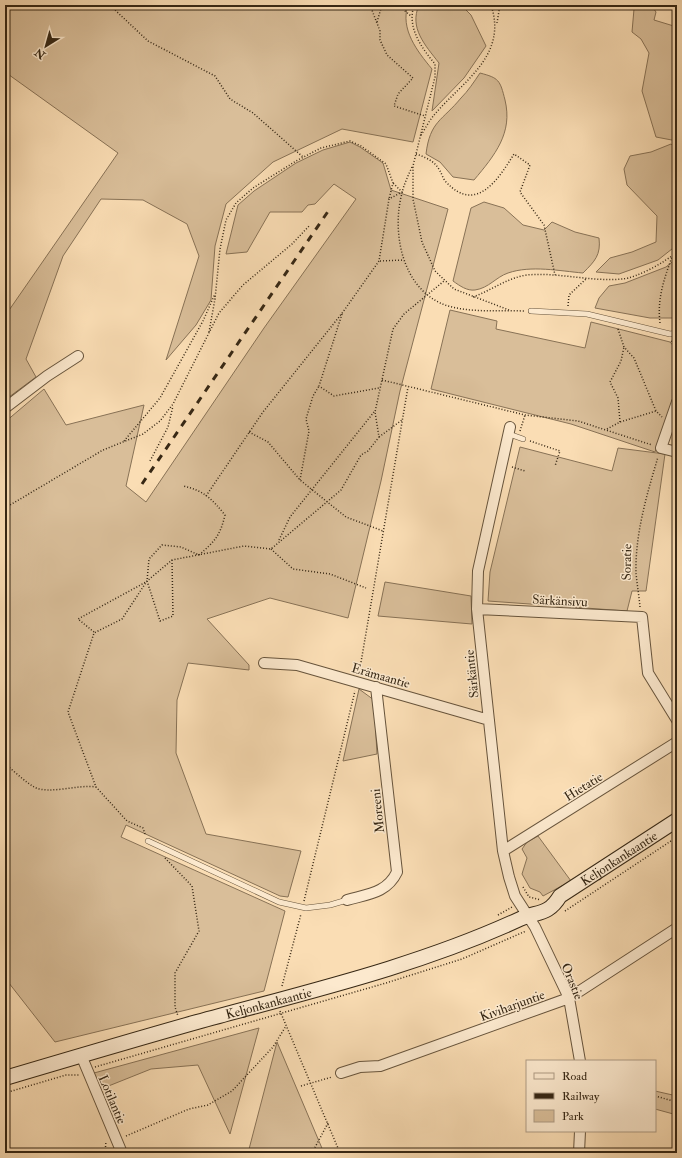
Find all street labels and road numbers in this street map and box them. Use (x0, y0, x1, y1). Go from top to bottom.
street label: Soratie (619, 543, 635, 581)
street label: Särkänsivu (532, 592, 588, 610)
street label: Särkäntie (461, 648, 482, 699)
street label: Erämaantie (350, 660, 412, 692)
street label: Hietatie (561, 769, 606, 805)
street label: Moreeni (368, 787, 388, 834)
street label: Keljonkankaantie (578, 828, 661, 890)
street label: Orastie (557, 961, 587, 1003)
street label: Keljonkankaantie (224, 984, 314, 1023)
street label: Kiviharjuntie (478, 987, 548, 1025)
street label: Lotilantie (95, 1072, 130, 1127)

